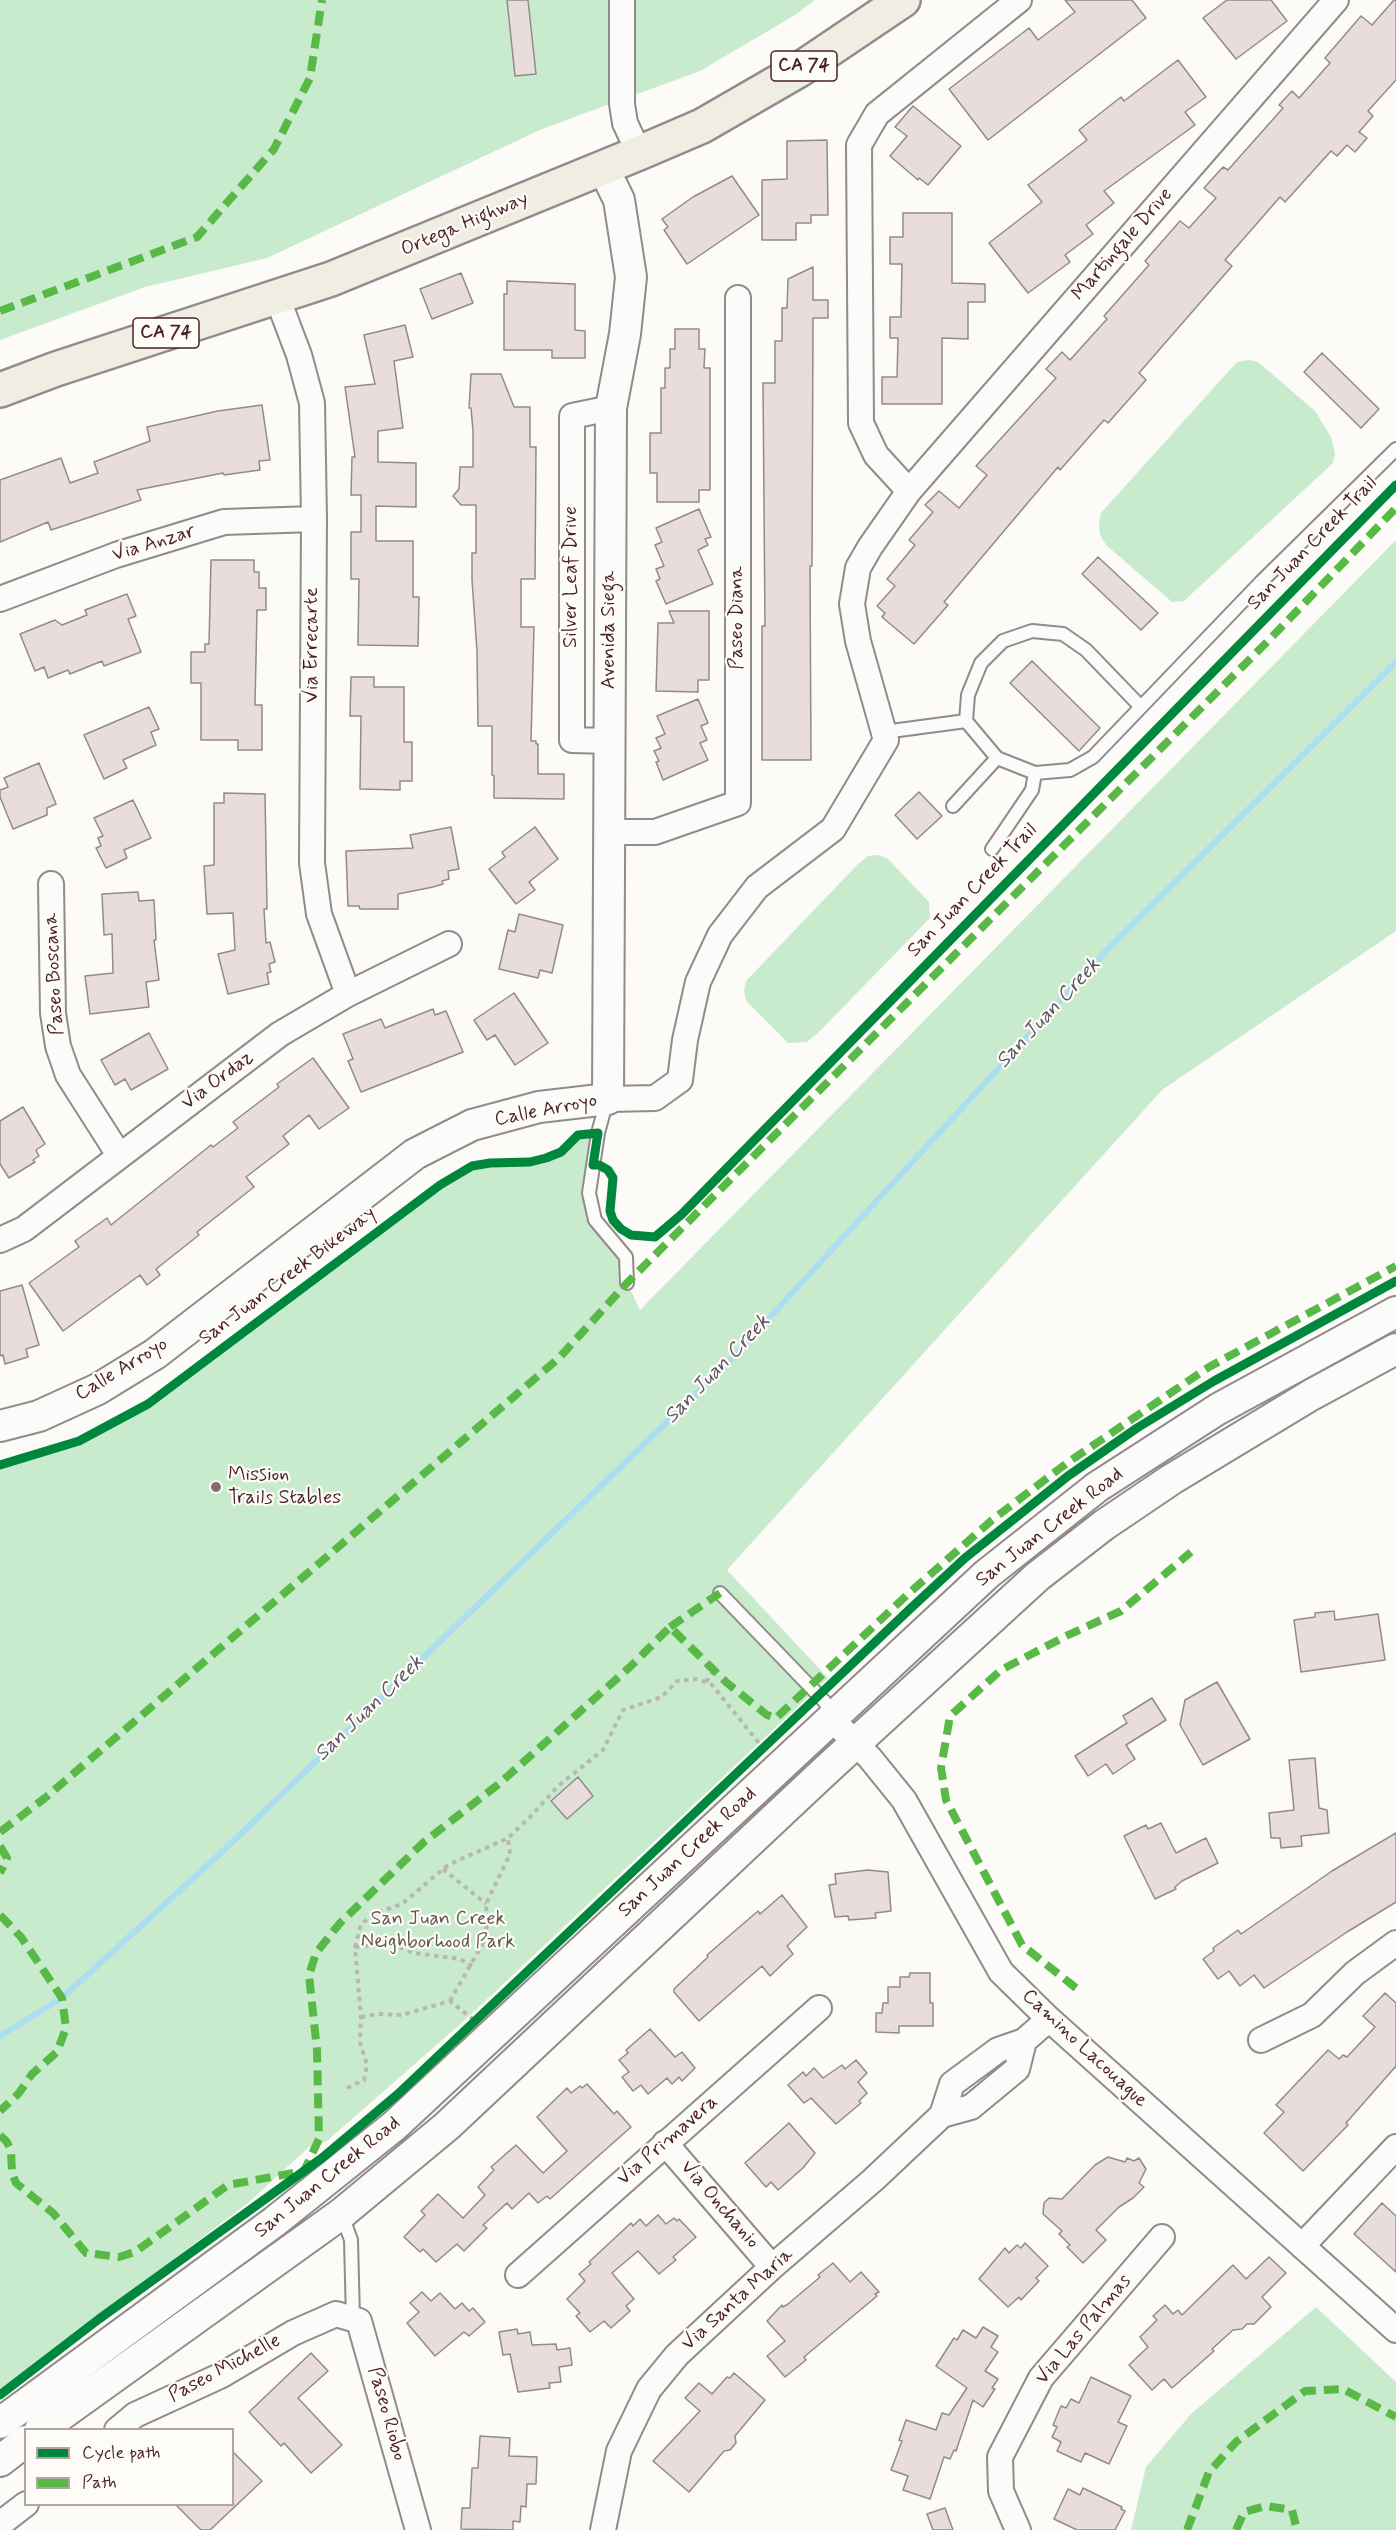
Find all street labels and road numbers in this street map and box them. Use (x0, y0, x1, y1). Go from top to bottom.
road number: CA 74 (771, 51, 837, 81)
street label: Martingale Drive (1067, 184, 1179, 306)
street label: Ortega Highway (398, 187, 532, 263)
road number: CA 74 (133, 318, 199, 348)
street label: San Juan Creek Trail (1243, 472, 1383, 616)
street label: Silver Leaf Drive (560, 506, 584, 648)
street label: Via Anzar (109, 520, 199, 568)
street label: Paseo Diana (726, 566, 750, 670)
street label: Avenida Siega (598, 571, 622, 689)
street label: Via Errecarte (301, 587, 325, 703)
street label: San Juan Creek Trail (903, 819, 1043, 963)
street label: Paseo Boscana (40, 912, 70, 1036)
street label: Via Ordaz (177, 1046, 259, 1116)
street label: Calle Arroyo (493, 1089, 599, 1133)
street label: San Juan Creek Bikeway (195, 1203, 381, 1351)
street label: Calle Arroyo (71, 1333, 173, 1407)
street label: San Juan Creek Road (972, 1463, 1128, 1593)
street label: San Juan Creek Road (614, 1783, 762, 1923)
street label: Camino Lacouague (1016, 1985, 1152, 2113)
street label: Via Primavera (613, 2091, 723, 2191)
street label: San Juan Creek Road (250, 2112, 406, 2244)
street label: Via Onchanio (674, 2156, 764, 2254)
street label: Via Santa Maria (677, 2244, 799, 2356)
street label: Via Las Palmas (1031, 2270, 1137, 2390)
street label: Paseo Michelle (165, 2329, 285, 2409)
street label: Paseo Riobo (361, 2365, 411, 2463)

